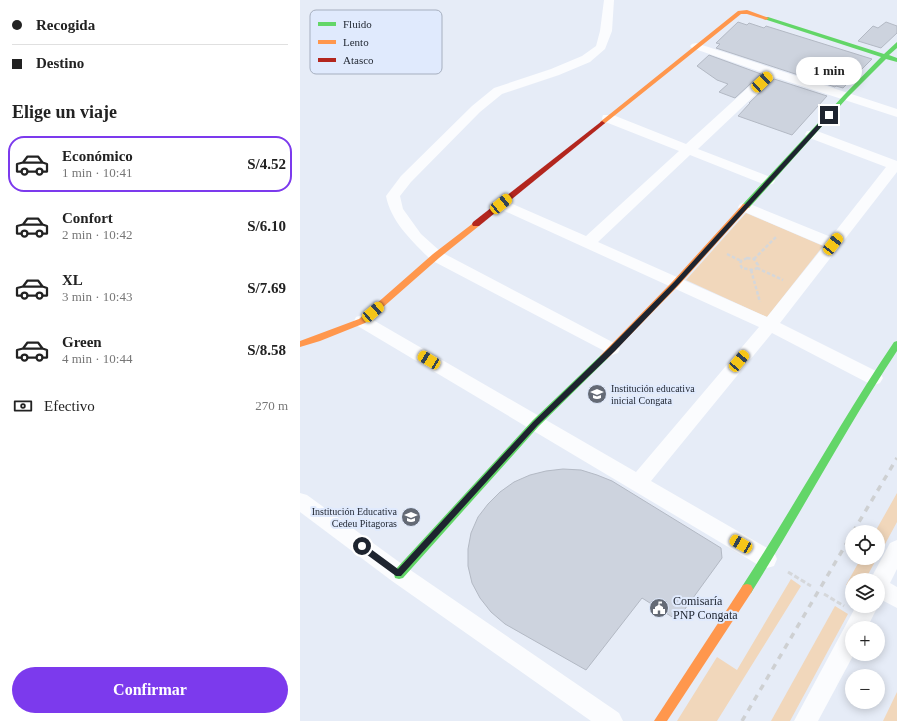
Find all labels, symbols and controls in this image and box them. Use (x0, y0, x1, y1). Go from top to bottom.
legend (310, 10, 442, 74)
text: Recogida (36, 17, 95, 33)
text: Fluido (343, 18, 372, 30)
text: Lento (343, 36, 369, 48)
text: Atasco (343, 54, 374, 66)
text: Destino (36, 55, 84, 71)
callout: 1 min (796, 57, 862, 85)
text: 1 min (813, 63, 845, 78)
car (749, 69, 775, 95)
text: Elige un viaje (12, 102, 117, 122)
route end (820, 106, 838, 124)
icon: car (14, 146, 50, 182)
text: Económico (62, 148, 133, 164)
text: S/4.52 (247, 156, 286, 172)
text: 1 min · 10:41 (62, 165, 132, 180)
car (488, 192, 514, 216)
icon: car (14, 208, 50, 244)
text: Confort (62, 210, 113, 226)
text: S/6.10 (247, 218, 286, 234)
text: 2 min · 10:42 (62, 227, 132, 242)
car (821, 231, 845, 257)
icon: car (14, 270, 50, 306)
text: XL (62, 272, 83, 288)
text: S/7.69 (247, 280, 286, 296)
text: 3 min · 10:43 (62, 289, 132, 304)
car (360, 300, 386, 324)
icon: car (14, 332, 50, 368)
text: Green (62, 334, 102, 350)
text: S/8.58 (247, 342, 286, 358)
car (727, 348, 751, 374)
car (416, 349, 442, 371)
text: 4 min · 10:44 (62, 351, 132, 366)
school or university icon: Institución educativa inicial Congata (586, 383, 608, 405)
place label: Institución educativa inicial Congata (611, 383, 695, 406)
icon: cash (12, 395, 34, 417)
text: Efectivo (44, 398, 95, 414)
text: 270 m (255, 398, 288, 413)
place label: Institución Educativa Cedeu Pitagoras (312, 506, 398, 529)
school or university icon: Institución Educativa Cedeu Pitagoras (400, 506, 422, 528)
map controls (845, 525, 885, 709)
button: locate (845, 525, 885, 565)
car (728, 533, 754, 555)
route start (353, 537, 371, 555)
button: layers (845, 573, 885, 613)
place label: Comisaría PNP Congata (673, 594, 738, 622)
public building icon: Comisaría PNP Congata (648, 597, 670, 619)
button: + (845, 621, 885, 661)
button: Confirmar (12, 667, 288, 713)
button: − (845, 669, 885, 709)

